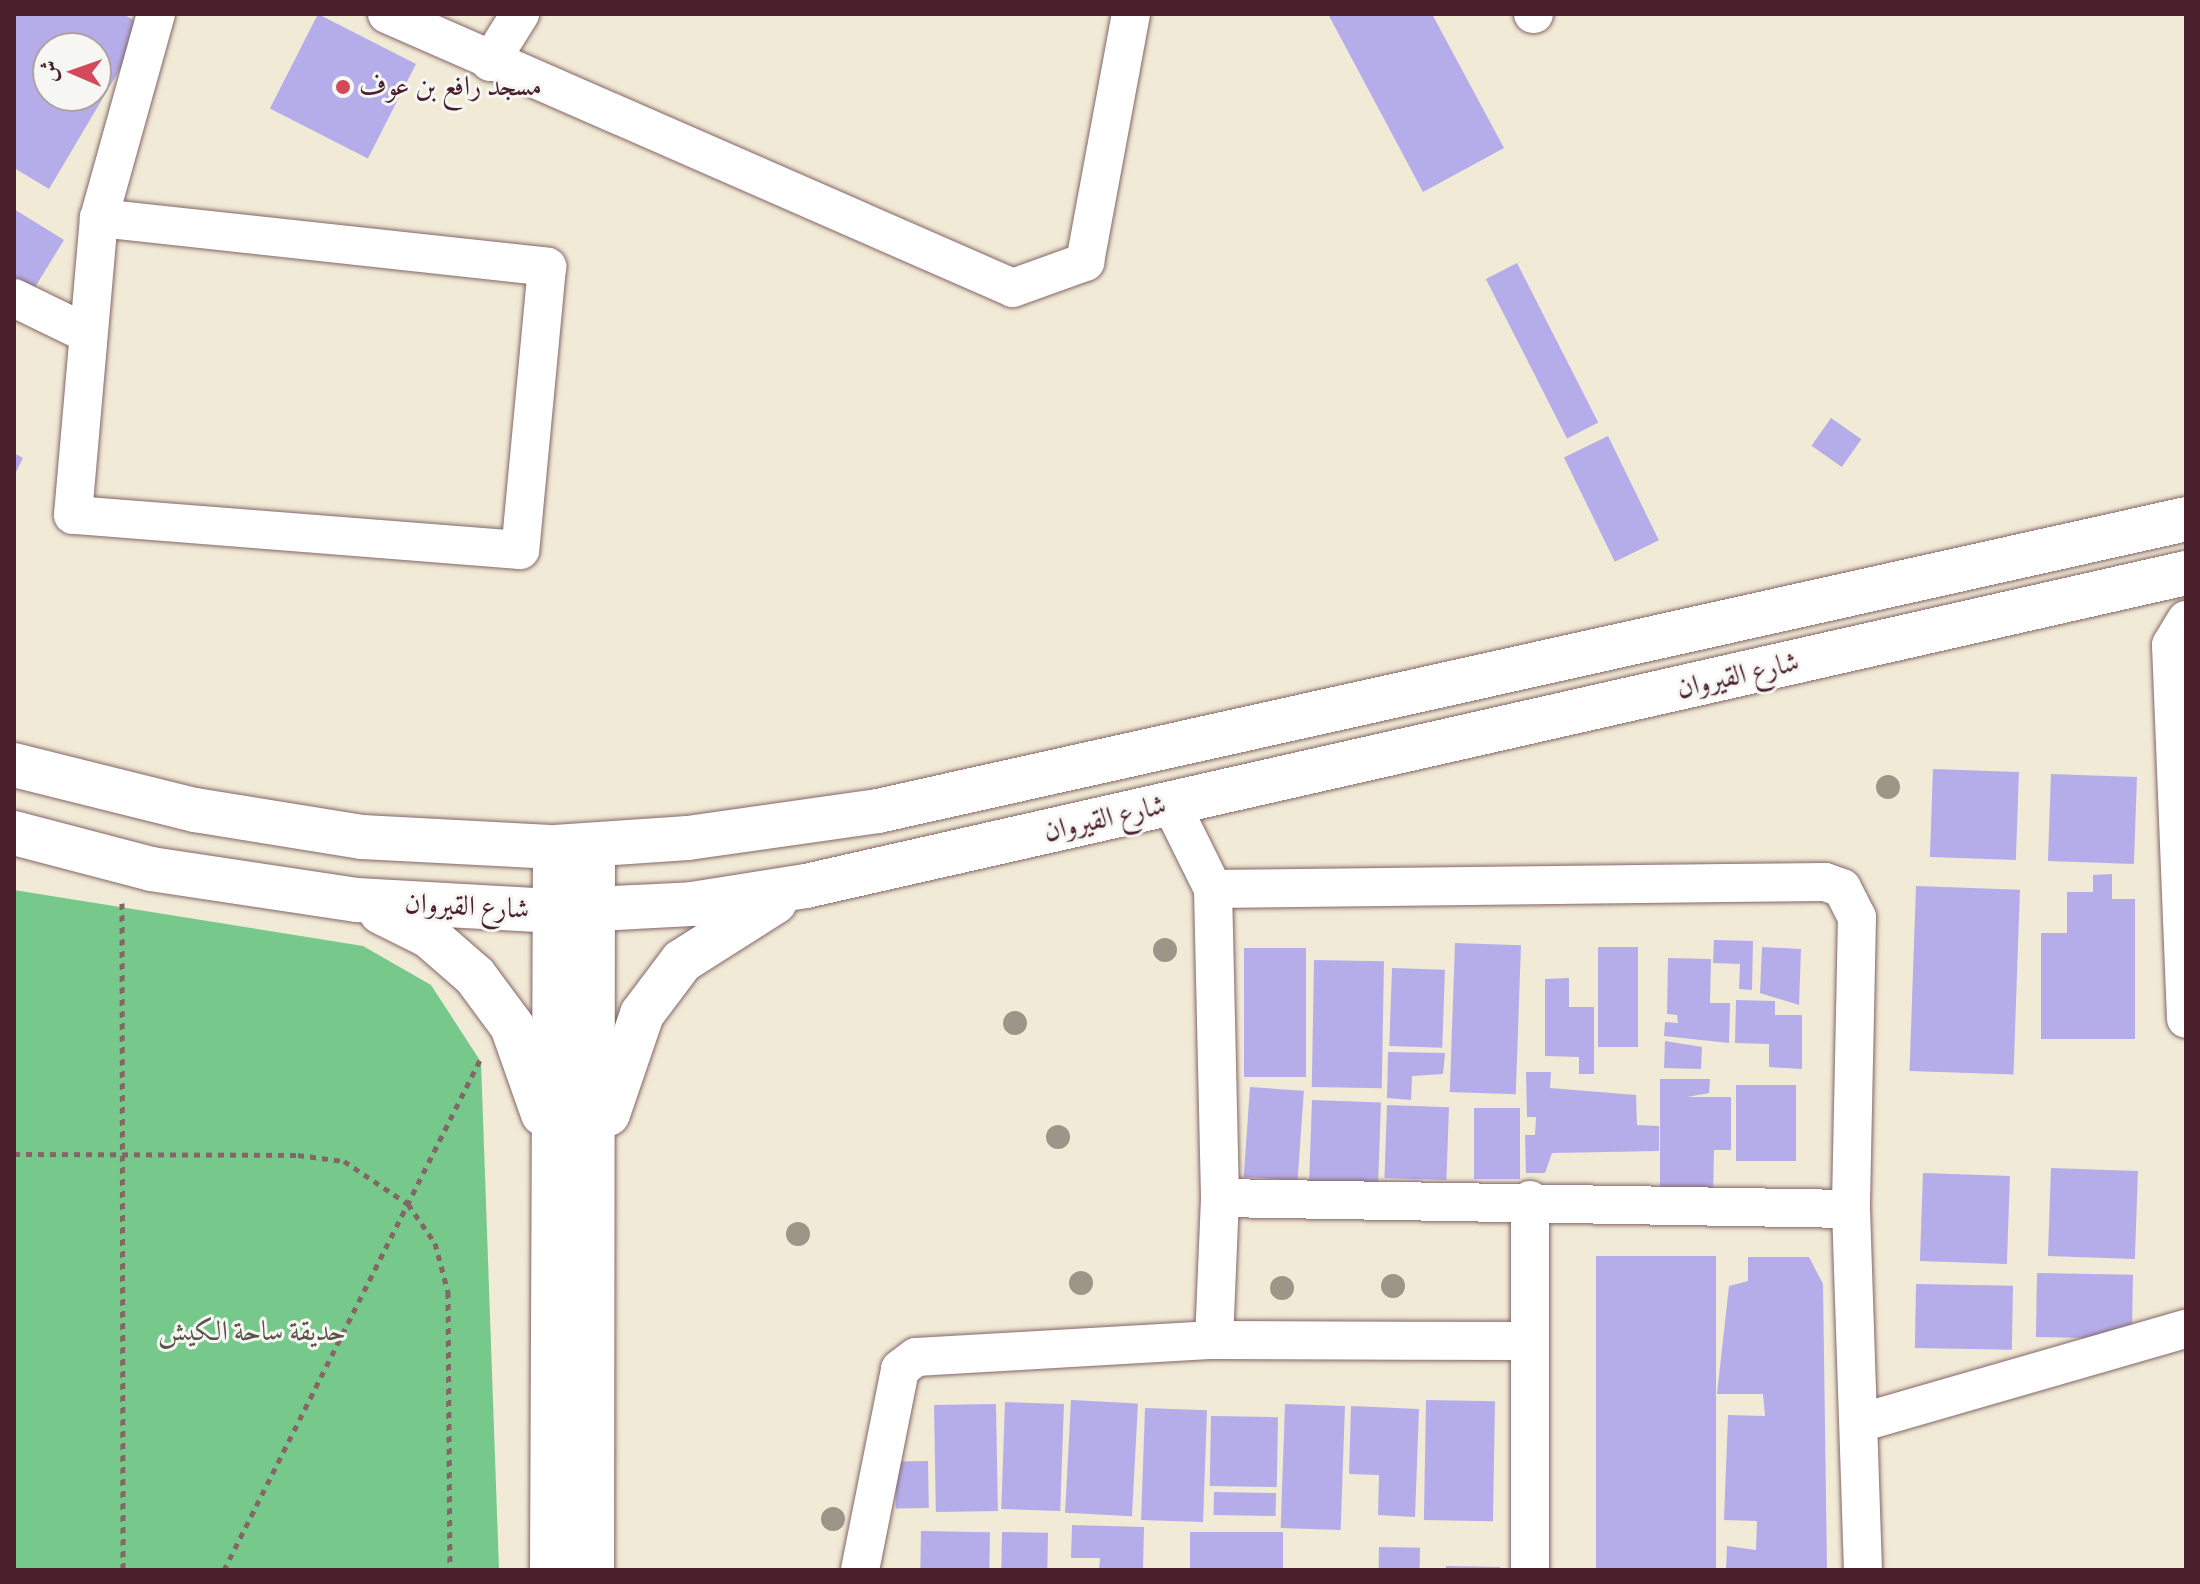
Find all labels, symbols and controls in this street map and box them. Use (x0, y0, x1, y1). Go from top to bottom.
north arrow (32, 32, 112, 112)
text: ش (36, 60, 63, 83)
place label: مسجد رافع بن عوف (359, 70, 542, 104)
marker: مسجد رافع بن عوف (334, 78, 352, 96)
street label: شارع القيروان (1674, 646, 1802, 706)
street label: شارع القيروان (1041, 789, 1169, 849)
street label: شارع القيروان (404, 887, 530, 927)
park label: حديقة ساحة الكيش (158, 1315, 346, 1349)

